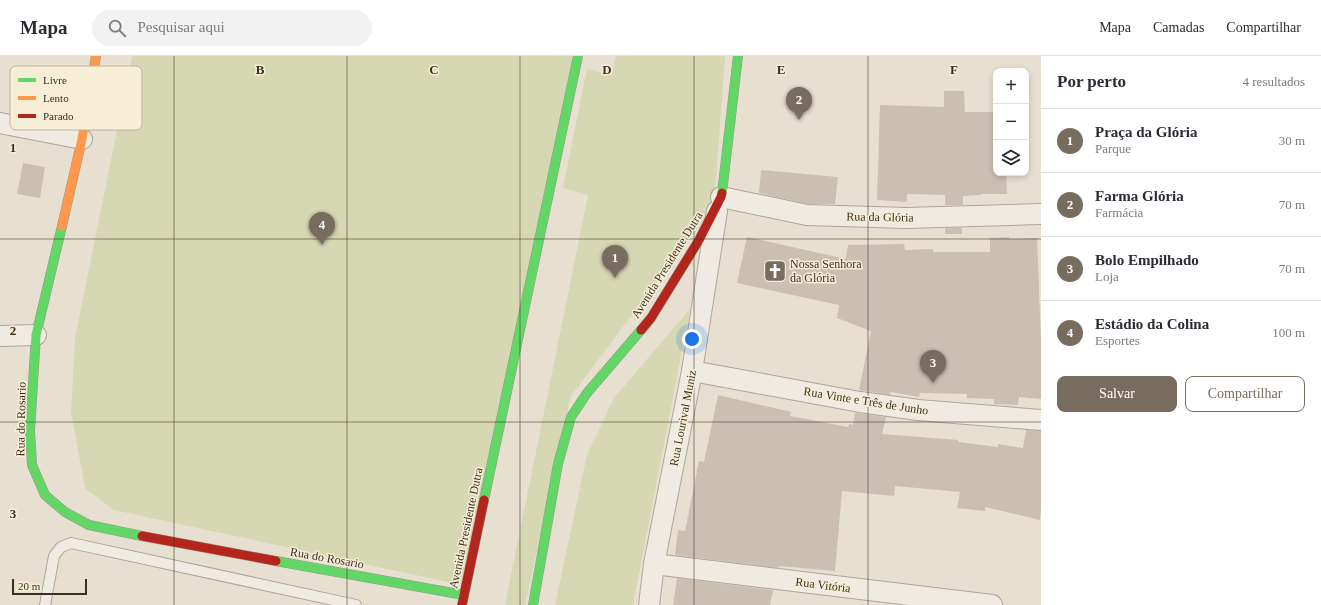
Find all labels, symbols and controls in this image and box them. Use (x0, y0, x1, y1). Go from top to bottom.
search box (92, 10, 372, 46)
text: Mapa (20, 17, 68, 38)
icon: search (106, 17, 128, 39)
text: Pesquisar aqui (138, 19, 225, 35)
text: Mapa (1099, 20, 1131, 35)
text: Camadas (1153, 20, 1204, 35)
text: Compartilhar (1226, 20, 1301, 35)
text: B (256, 62, 265, 77)
text: C (429, 62, 439, 77)
text: D (602, 62, 612, 77)
text: E (777, 62, 785, 77)
text: F (950, 62, 958, 77)
legend (10, 66, 142, 130)
map controls (993, 68, 1029, 176)
button: + (993, 68, 1029, 104)
text: Por perto (1057, 72, 1126, 91)
text: Livre (43, 74, 67, 86)
text: 4 resultados (1243, 74, 1305, 89)
pin: 2 (786, 87, 812, 120)
text: Lento (43, 92, 69, 104)
button: − (993, 104, 1029, 140)
text: Parado (43, 110, 74, 122)
text: Praça da Glória (1095, 124, 1197, 140)
text: 1 (1067, 133, 1073, 148)
text: 30 m (1279, 133, 1305, 148)
text: 1 (10, 140, 16, 155)
button: layers (993, 140, 1029, 176)
text: Parque (1095, 141, 1131, 156)
text: Farma Glória (1095, 188, 1184, 204)
text: 2 (1067, 197, 1073, 212)
text: 70 m (1279, 197, 1305, 212)
text: Farmácia (1095, 205, 1143, 220)
street label: Avenida Presidente Dutra (628, 209, 706, 321)
street label: Rua da Glória (846, 209, 914, 225)
pin: 4 (309, 212, 335, 245)
pin: 1 (602, 245, 628, 278)
text: Bolo Empilhado (1095, 252, 1199, 268)
place label: Nossa Senhora da Glória (790, 257, 862, 285)
church icon: Nossa Senhora da Glória (762, 258, 788, 284)
text: 3 (1067, 261, 1073, 276)
text: 70 m (1279, 261, 1305, 276)
text: Loja (1095, 269, 1119, 284)
text: Estádio da Colina (1095, 316, 1209, 332)
text: 2 (10, 323, 16, 338)
text: 4 (1067, 325, 1073, 340)
text: 100 m (1272, 325, 1305, 340)
your location (682, 329, 702, 349)
text: Esportes (1095, 333, 1140, 348)
pin: 3 (920, 350, 946, 383)
street label: Rua Lourival Muniz (667, 369, 699, 467)
button: Salvar (1057, 376, 1177, 412)
button: Compartilhar (1185, 376, 1305, 412)
street label: Rua do Rosario (13, 382, 29, 456)
street label: Rua Vinte e Três de Junho (803, 384, 929, 418)
street label: Avenida Presidente Dutra (446, 466, 486, 590)
text: 3 (10, 506, 17, 521)
street label: Rua do Rosario (289, 545, 365, 571)
street label: Rua Vitória (795, 575, 852, 595)
scale bar (12, 577, 87, 596)
text: 20 m (18, 580, 40, 592)

